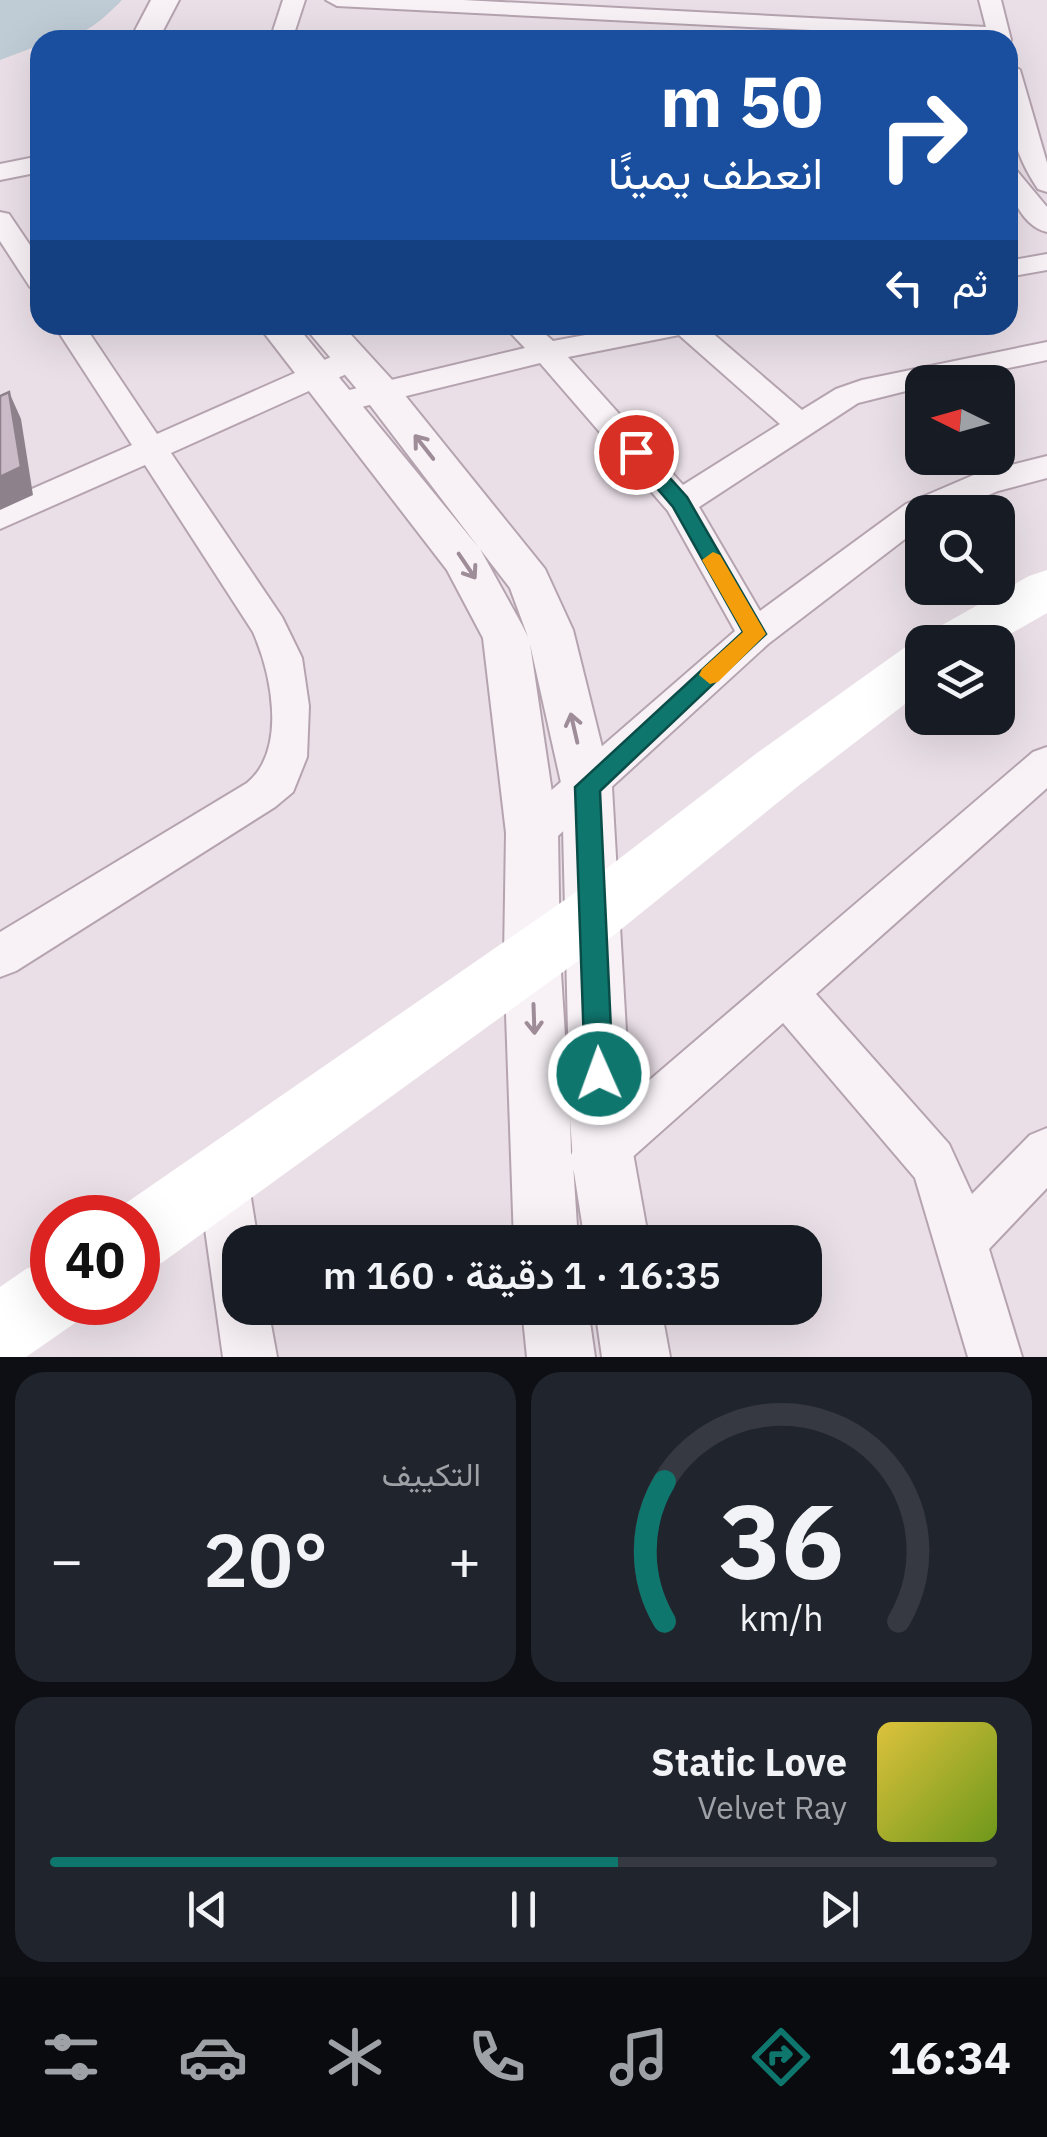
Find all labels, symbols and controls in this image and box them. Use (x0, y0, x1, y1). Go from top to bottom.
text: 50 m (660, 55, 823, 146)
icon: right (858, 70, 988, 200)
text: انعطف يمينًا (608, 143, 823, 201)
text: ثم (952, 258, 988, 307)
icon: left (877, 260, 932, 315)
north arrow (905, 365, 1015, 475)
map controls (905, 365, 1015, 735)
pin (594, 410, 679, 495)
icon: arrive (609, 425, 664, 480)
one-way arrow (413, 434, 434, 461)
button: search (905, 495, 1015, 605)
one-way arrow (457, 552, 477, 579)
button: layers (905, 625, 1015, 735)
one-way arrow (564, 713, 582, 745)
one-way arrow (525, 1003, 544, 1035)
position arrow (547, 1022, 651, 1126)
speed limit sign: 40 (30, 1195, 160, 1325)
text: 16:35 · 1 دقيقة · 160 m (323, 1250, 721, 1299)
text: التكييف (382, 1453, 481, 1495)
text: 36 (719, 1472, 844, 1608)
text: 20° (203, 1510, 328, 1608)
text: − (50, 1524, 83, 1595)
text: + (448, 1524, 481, 1595)
text: km/h (739, 1594, 824, 1641)
text: Static Love (651, 1737, 847, 1786)
text: Velvet Ray (698, 1786, 847, 1828)
icon: previous (180, 1882, 235, 1937)
icon: pause (496, 1882, 551, 1937)
icon: next (812, 1882, 867, 1937)
icon: filters (36, 2022, 106, 2092)
icon: car (178, 2022, 248, 2092)
icon: climate (320, 2022, 390, 2092)
icon: phone (462, 2022, 532, 2092)
icon: music (604, 2022, 674, 2092)
icon: directions (746, 2022, 816, 2092)
text: 16:34 (888, 2028, 1011, 2086)

